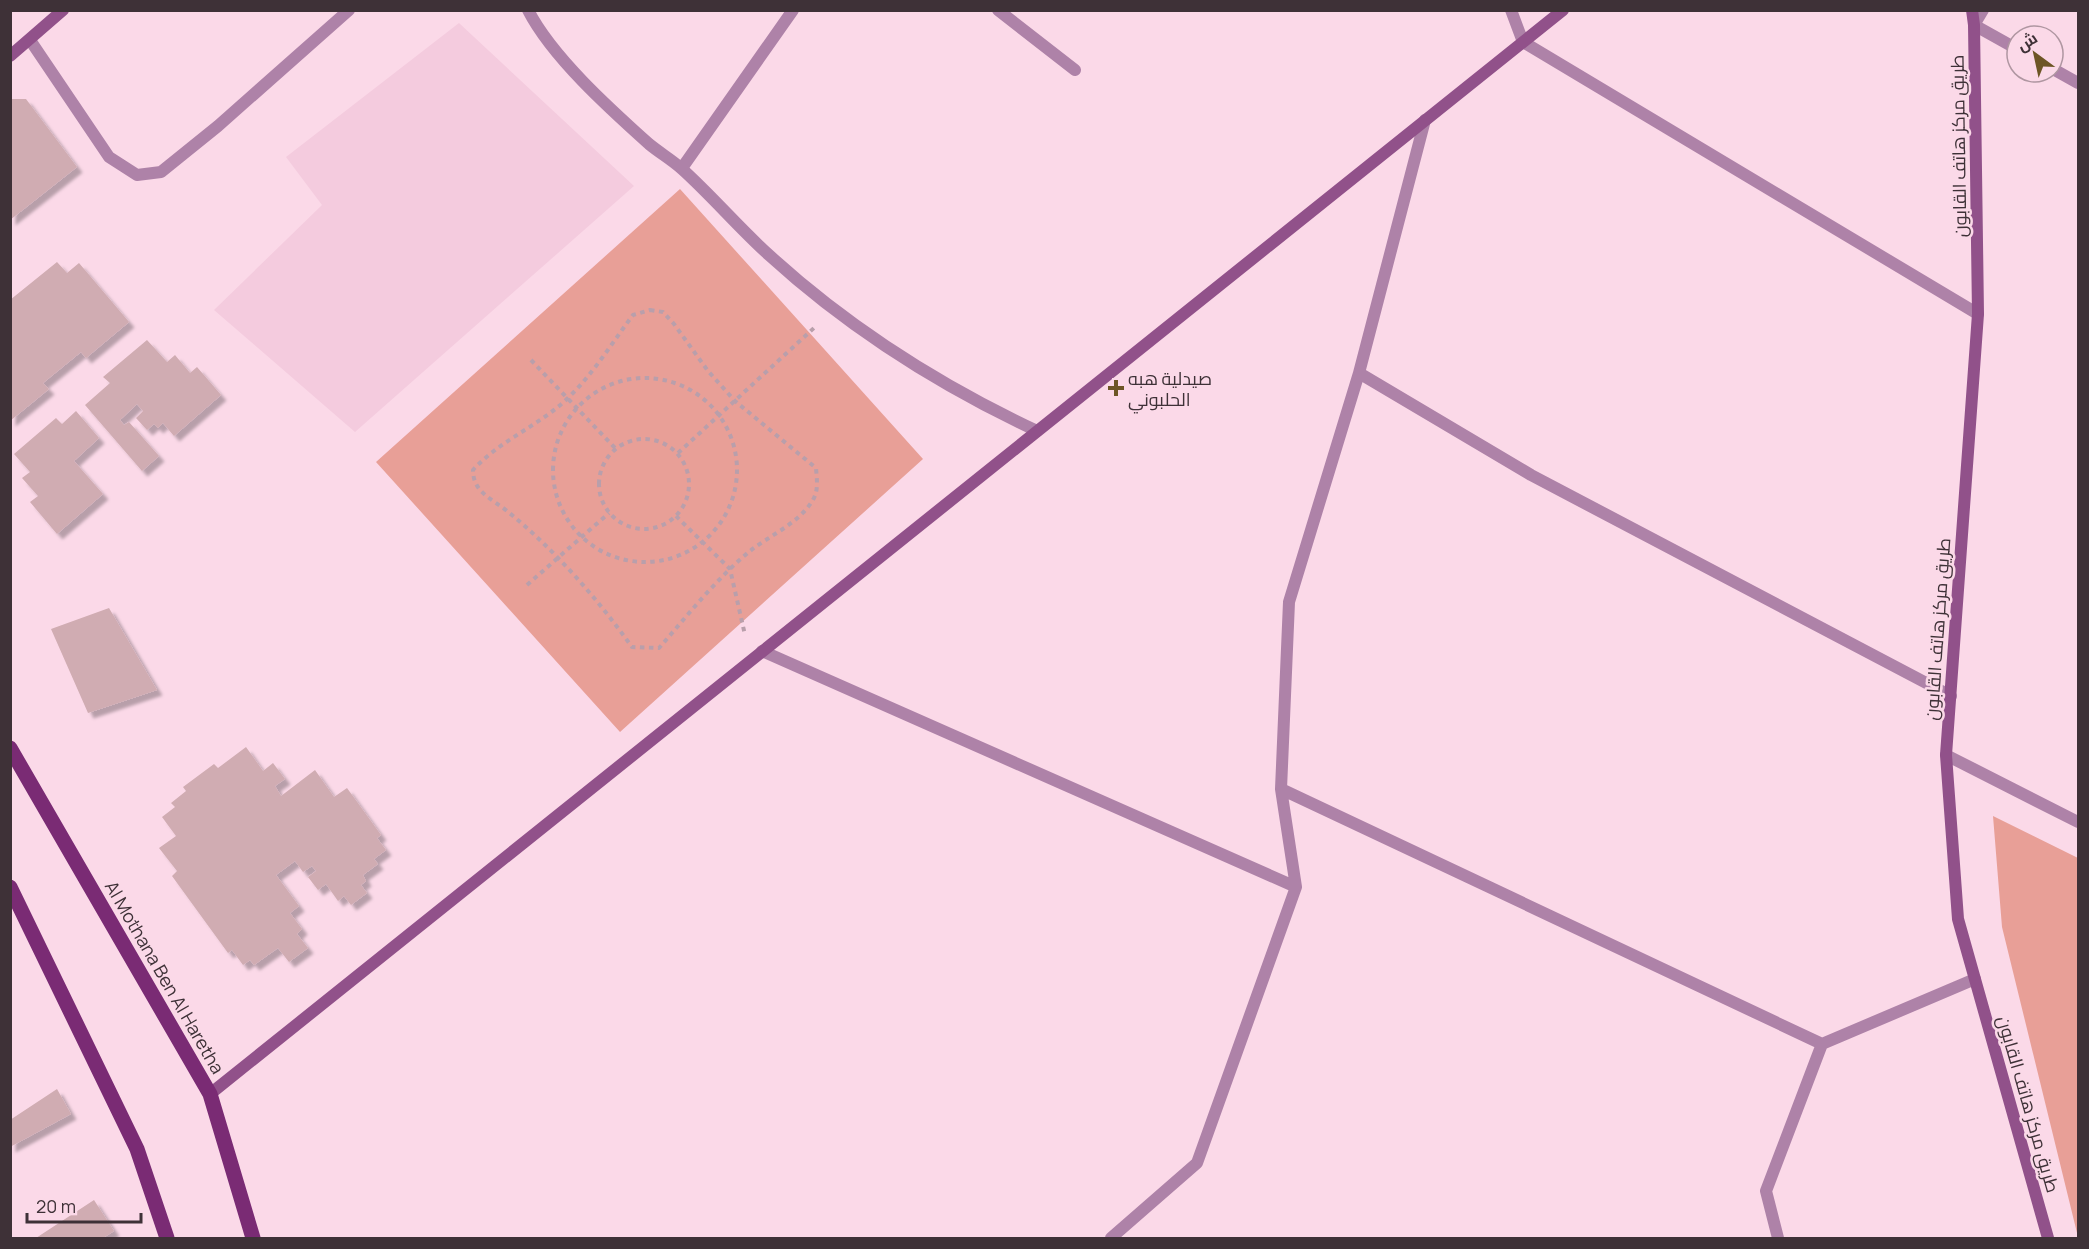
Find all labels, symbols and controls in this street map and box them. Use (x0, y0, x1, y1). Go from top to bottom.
north arrow (2005, 24, 2065, 84)
text: ش (2012, 27, 2041, 56)
street label: طريق مركز هاتف القابون (1944, 54, 1973, 238)
place label: صيدلية هبه الحلبوني (1128, 366, 1212, 414)
marker: صيدلية هبه الحلبوني (1109, 381, 1123, 395)
street label: طريق مركز هاتف القابون (1919, 537, 1956, 721)
street label: Al Mothana Ben Al Haretha (100, 876, 230, 1078)
street label: طريق مركز هاتف القابون (1991, 1013, 2066, 1195)
scale bar (27, 1186, 141, 1224)
text: 20 m (36, 1194, 76, 1218)

